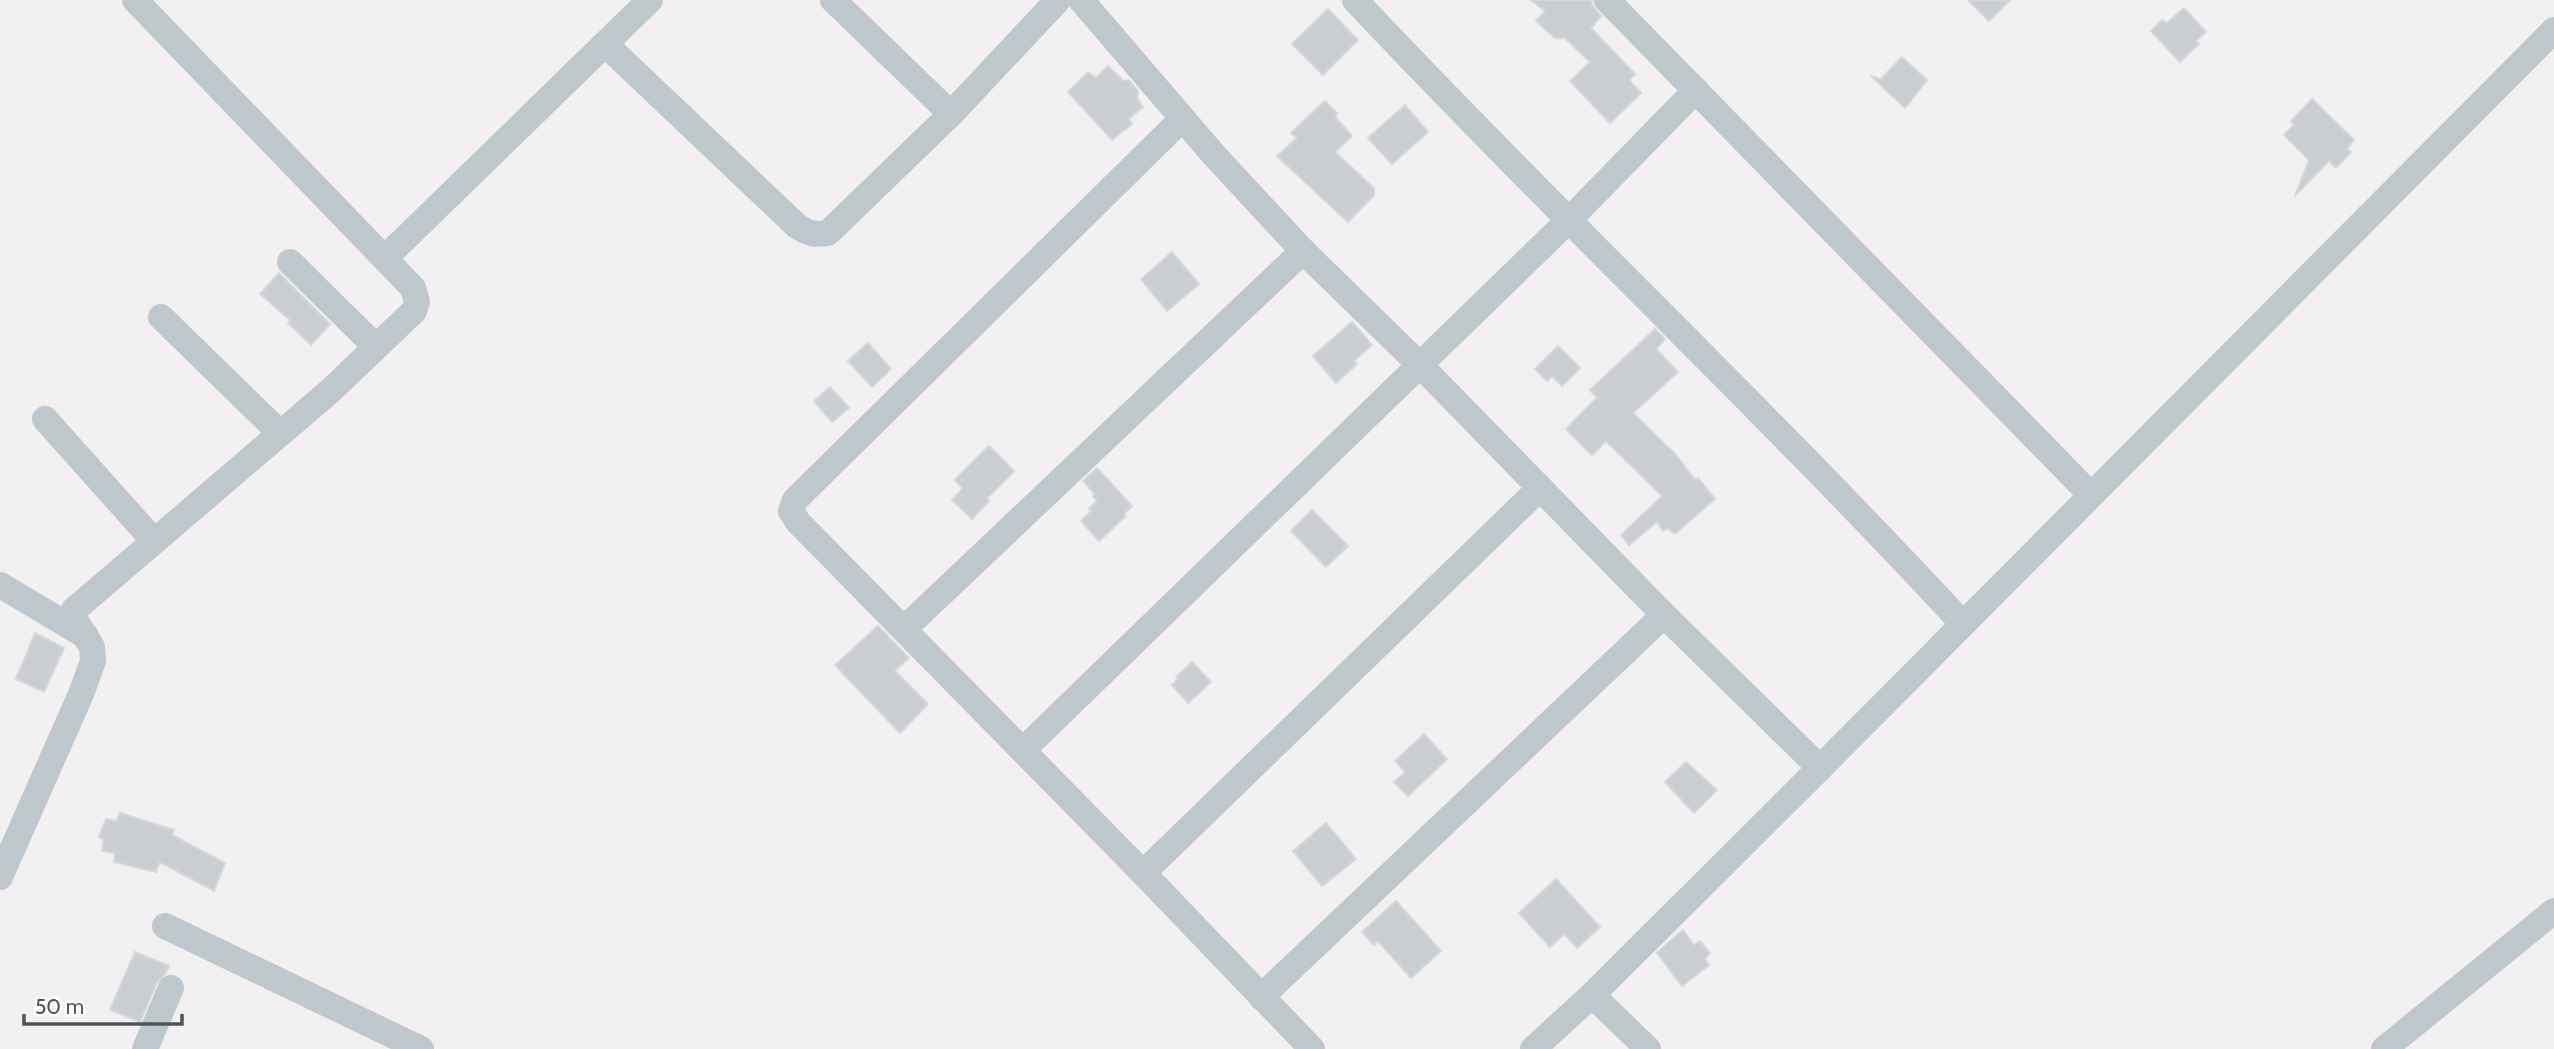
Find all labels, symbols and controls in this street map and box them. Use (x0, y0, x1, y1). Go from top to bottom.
scale bar (24, 982, 182, 1026)
text: 50 m (35, 994, 84, 1019)

